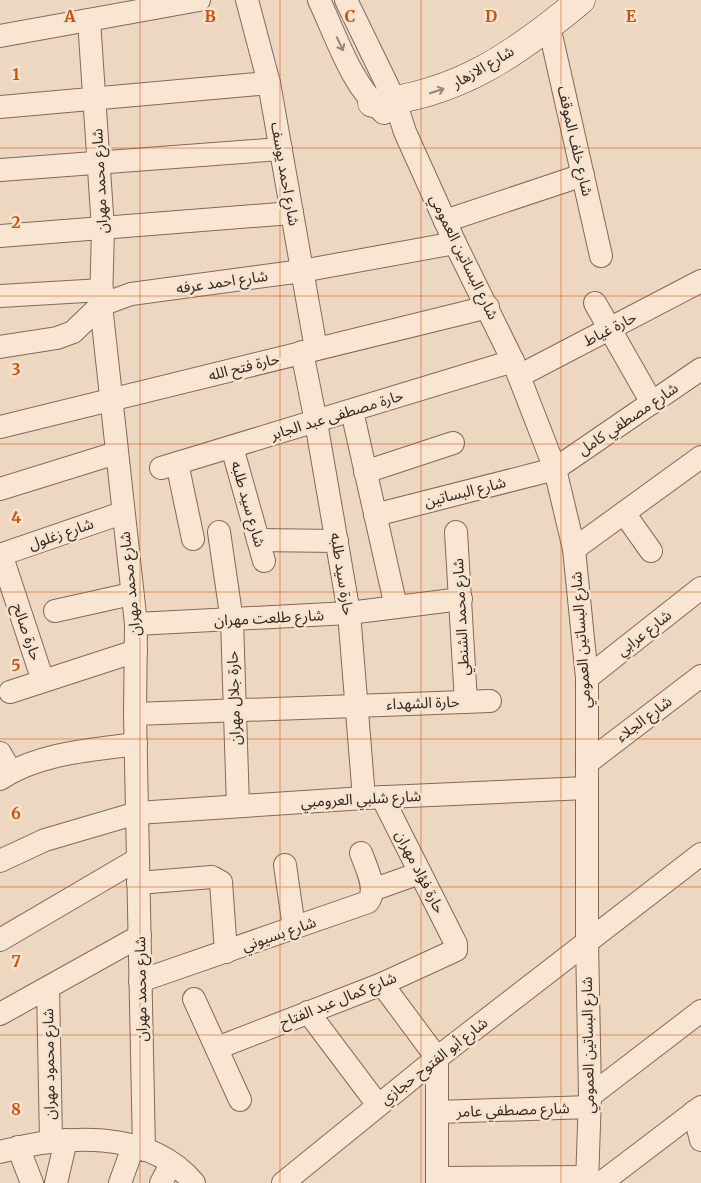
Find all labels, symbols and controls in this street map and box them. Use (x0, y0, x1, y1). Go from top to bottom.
text: A (63, 6, 76, 26)
text: B (204, 6, 216, 26)
text: C (345, 6, 355, 26)
text: D (485, 6, 497, 26)
text: E (626, 6, 637, 26)
one-way arrow (335, 36, 345, 51)
street label: شارع الازهار (447, 41, 519, 95)
text: 1 (12, 64, 20, 84)
street label: شارع خلف الموقف (551, 84, 597, 199)
one-way arrow (428, 85, 444, 95)
street label: شارع احمد يوسف (264, 120, 304, 228)
street label: شارع محمد مهران (87, 128, 115, 234)
street label: شارع البساتين العمومي (423, 191, 503, 324)
text: 2 (11, 212, 21, 232)
street label: شارع احمد عرفه (175, 266, 270, 300)
street label: حارة غياط (580, 307, 640, 350)
street label: حارة فتح الله (206, 348, 282, 387)
text: 3 (11, 359, 21, 379)
street label: شارع مصطفي كامل (574, 378, 683, 462)
street label: حارة مصطفى عبد الجابر (267, 385, 406, 444)
street label: شارع سيد طلبه (224, 459, 270, 550)
street label: شارع البساتين (422, 472, 509, 514)
text: 4 (11, 507, 21, 527)
street label: شارع زغلول (26, 513, 97, 556)
street label: شارع محمد مهران (115, 530, 147, 637)
street label: حارة سيد طلبه (327, 531, 358, 617)
street label: شارع محمد الشنطي (448, 557, 476, 676)
street label: شارع البساتين العمومي (566, 571, 598, 709)
street label: حارة صالح (6, 601, 46, 664)
street label: شارع طلعت مهران (213, 605, 325, 633)
street label: شارع عرابي (612, 605, 677, 662)
street label: حارة جلال مهران (222, 650, 245, 746)
text: 5 (11, 655, 21, 675)
street label: شارع الجلاء (612, 691, 677, 748)
street label: حارة الشهداء (386, 692, 460, 713)
street label: شارع شلبي العرومبي (300, 786, 422, 814)
text: 6 (11, 803, 21, 823)
street label: حارة فؤاد مهران (391, 827, 450, 917)
street label: شارع بسيوني (239, 912, 320, 958)
street label: شارع محمد مهران (130, 936, 154, 1042)
text: 7 (11, 951, 21, 971)
street label: شارع كمال عبد الفتاح (276, 967, 401, 1034)
street label: شارع البساتين العمومي (577, 976, 601, 1114)
street label: شارع محمود مهران (38, 1008, 62, 1120)
street label: شارع أبو الفتوح حجازي (376, 1013, 493, 1111)
street label: شارع مصطفي عامر (455, 1098, 570, 1124)
text: 8 (11, 1099, 21, 1119)

